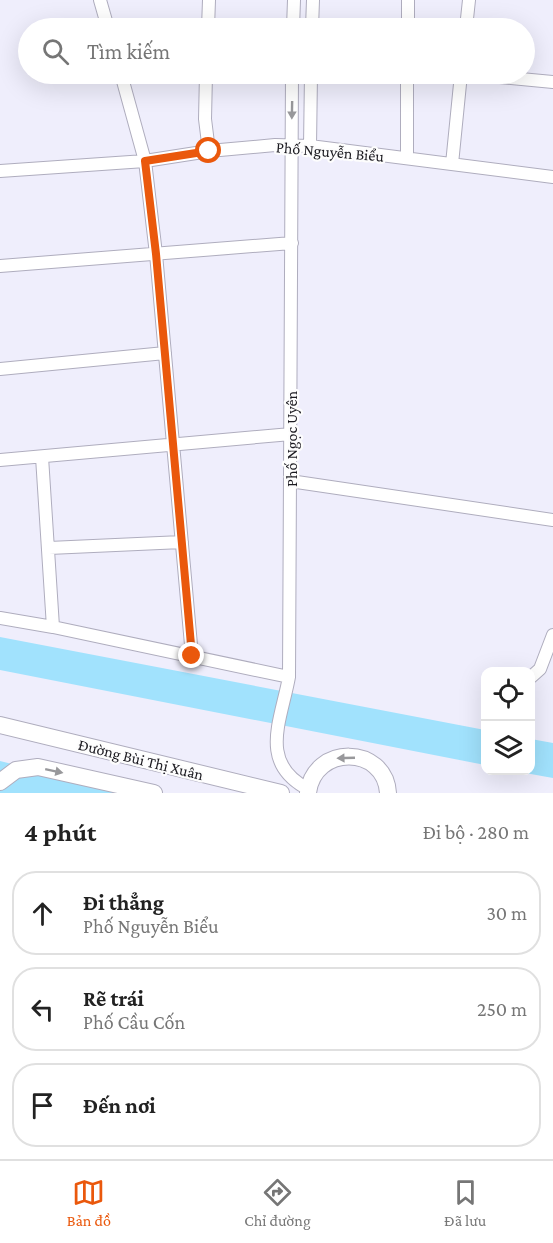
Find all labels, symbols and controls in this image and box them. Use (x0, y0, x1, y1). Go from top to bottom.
search box (18, 18, 535, 84)
icon: search (39, 35, 72, 68)
text: Tìm kiếm (87, 39, 170, 64)
one-way arrow (287, 100, 297, 119)
route start (195, 137, 221, 163)
street label: Phố Nguyễn Biểu (275, 138, 385, 166)
street label: Phố Ngọc Uyên (283, 391, 301, 487)
route end (178, 642, 204, 668)
map controls (481, 667, 535, 775)
button: locate (481, 667, 535, 721)
button: layers (481, 721, 535, 775)
street label: Đường Bùi Thị Xuân (76, 736, 206, 784)
one-way arrow (336, 753, 355, 762)
one-way arrow (44, 767, 63, 776)
text: 4 phút (24, 818, 96, 847)
text: Đi bộ · 280 m (423, 821, 529, 843)
text: Đi thẳng (83, 890, 164, 915)
icon: ahead (26, 897, 59, 930)
text: 30 m (486, 902, 527, 924)
text: Phố Nguyễn Biểu (83, 915, 219, 937)
text: Rẽ trái (83, 986, 144, 1011)
icon: left (26, 993, 59, 1026)
text: 250 m (477, 998, 527, 1020)
text: Phố Cầu Cốn (83, 1011, 185, 1033)
icon: arrive (26, 1089, 59, 1122)
text: Đến nơi (83, 1093, 156, 1118)
tab: Bản đồ (67, 1176, 111, 1229)
tab: Chỉ đường (244, 1176, 311, 1229)
tab: Đã lưu (444, 1176, 486, 1229)

